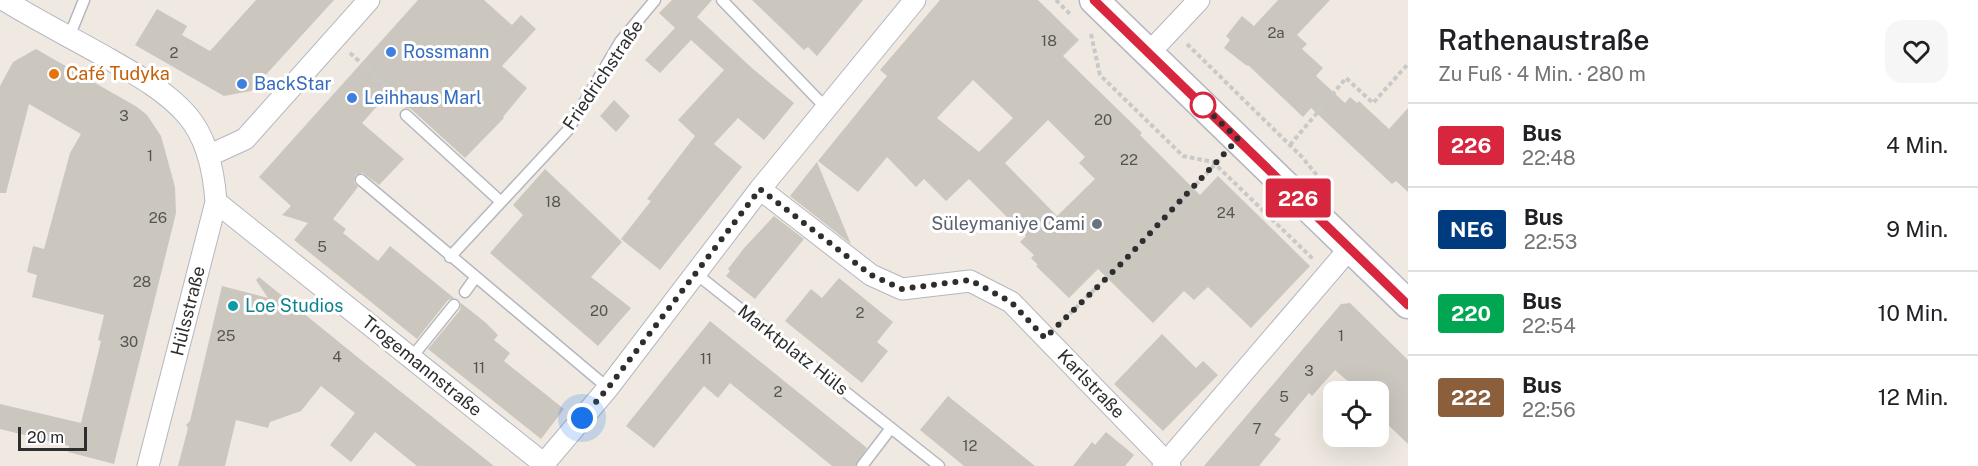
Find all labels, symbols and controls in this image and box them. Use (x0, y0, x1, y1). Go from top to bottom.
street label: Friedrichstraße (558, 16, 647, 134)
button: heart (1885, 20, 1948, 83)
text: Rathenaustraße (1438, 23, 1650, 56)
house number: 2a (1267, 24, 1285, 41)
house number: 18 (1041, 32, 1057, 49)
place label: Rossmann (403, 41, 489, 62)
house number: 2 (170, 44, 179, 61)
marker: Rossmann (384, 45, 398, 59)
text: Zu Fuß · 4 Min. · 280 m (1438, 62, 1646, 86)
place label: Café Tudyka (66, 63, 170, 84)
marker: Café Tudyka (47, 67, 61, 81)
place label: BackStar (254, 73, 331, 94)
marker: BackStar (235, 77, 249, 91)
place label: Leihhaus Marl (364, 87, 482, 108)
marker: Leihhaus Marl (345, 91, 359, 105)
unlabelled marker (1190, 92, 1216, 118)
house number: 3 (119, 107, 129, 124)
house number: 20 (1094, 111, 1112, 128)
text: Bus (1522, 120, 1562, 146)
text: 4 Min. (1886, 132, 1948, 158)
text: 226 (1451, 133, 1491, 158)
text: 22:48 (1522, 146, 1576, 170)
house number: 1 (147, 147, 153, 164)
house number: 22 (1120, 151, 1138, 168)
line badge: 226 (1264, 178, 1332, 218)
text: 226 (1278, 186, 1318, 211)
house number: 18 (545, 193, 561, 210)
house number: 24 (1217, 204, 1235, 221)
text: Bus (1524, 204, 1563, 230)
house number: 26 (149, 209, 167, 226)
place label: Süleymaniye Cami (931, 213, 1085, 234)
text: 9 Min. (1886, 216, 1948, 242)
marker: Süleymaniye Cami (1090, 217, 1104, 231)
text: NE6 (1450, 217, 1494, 242)
text: 22:53 (1524, 230, 1577, 254)
house number: 5 (317, 238, 327, 255)
street label: Hülsstraße (166, 264, 209, 358)
house number: 28 (133, 273, 151, 290)
text: Bus (1522, 288, 1562, 314)
place label: Loe Studios (245, 295, 343, 316)
marker: Loe Studios (226, 299, 240, 313)
street label: Marktplatz Hüls (734, 300, 853, 399)
text: 10 Min. (1878, 300, 1948, 326)
text: 220 (1451, 301, 1491, 326)
house number: 20 (590, 302, 608, 319)
house number: 2 (856, 304, 865, 321)
street label: Trogemannstraße (358, 311, 486, 420)
text: 22:54 (1522, 314, 1576, 338)
house number: 25 (217, 327, 235, 344)
house number: 1 (1338, 327, 1344, 344)
house number: 30 (120, 333, 138, 350)
street label: Karlstraße (1053, 345, 1129, 422)
house number: 4 (332, 348, 342, 365)
house number: 11 (700, 350, 712, 367)
house number: 11 (473, 359, 485, 376)
house number: 3 (1304, 362, 1314, 379)
text: Bus (1522, 372, 1562, 398)
map controls (1323, 381, 1389, 447)
button: locate (1323, 381, 1389, 447)
house number: 2 (774, 383, 783, 400)
text: 12 Min. (1878, 384, 1948, 410)
text: 222 (1451, 385, 1491, 410)
house number: 5 (1279, 388, 1289, 405)
text: 22:56 (1522, 398, 1576, 422)
your location (567, 403, 597, 433)
house number: 7 (1252, 420, 1262, 437)
scale bar (18, 424, 87, 452)
text: 20 m (27, 428, 64, 447)
house number: 12 (962, 437, 978, 454)

